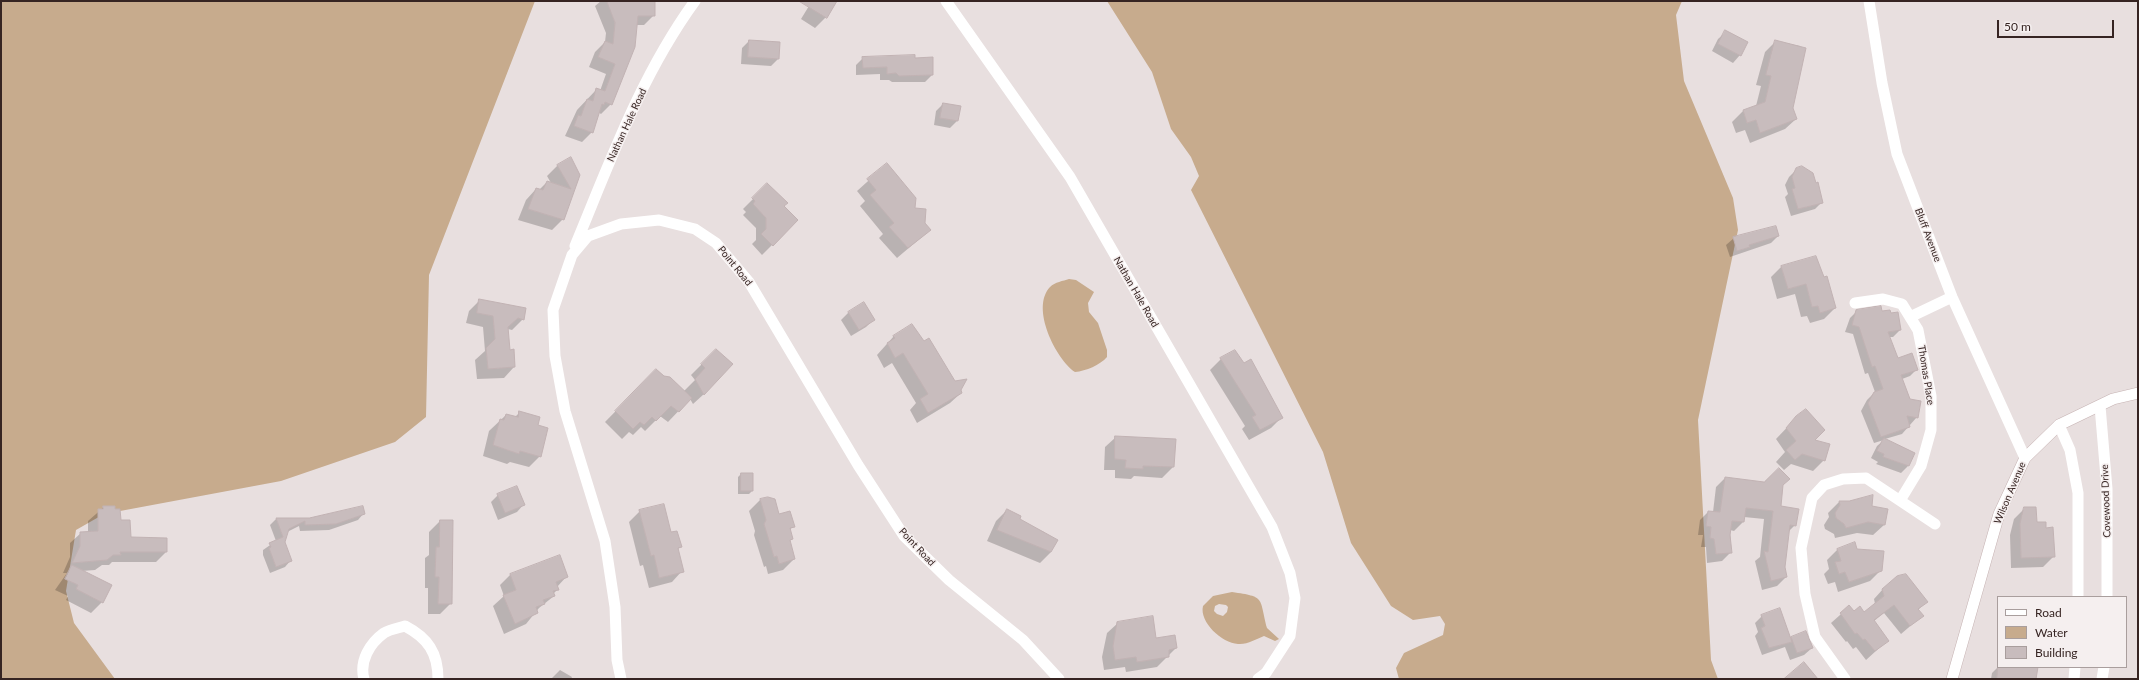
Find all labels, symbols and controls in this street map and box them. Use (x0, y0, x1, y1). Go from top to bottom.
scale bar (1999, 12, 2116, 38)
text: 50 m (2004, 19, 2031, 34)
street label: Nathan Hale Road (605, 86, 649, 164)
street label: Bluff Avenue (1912, 206, 1944, 264)
street label: Point Road (715, 244, 755, 288)
street label: Nathan Hale Road (1111, 255, 1161, 329)
street label: Thomas Place (1915, 344, 1937, 406)
street label: Wilson Avenue (1992, 460, 2028, 526)
street label: Covewood Drive (2099, 464, 2113, 538)
street label: Point Road (896, 525, 938, 569)
legend (1997, 596, 2127, 668)
text: Road (2035, 605, 2062, 620)
text: Water (2035, 625, 2068, 640)
text: Building (2035, 645, 2078, 660)

